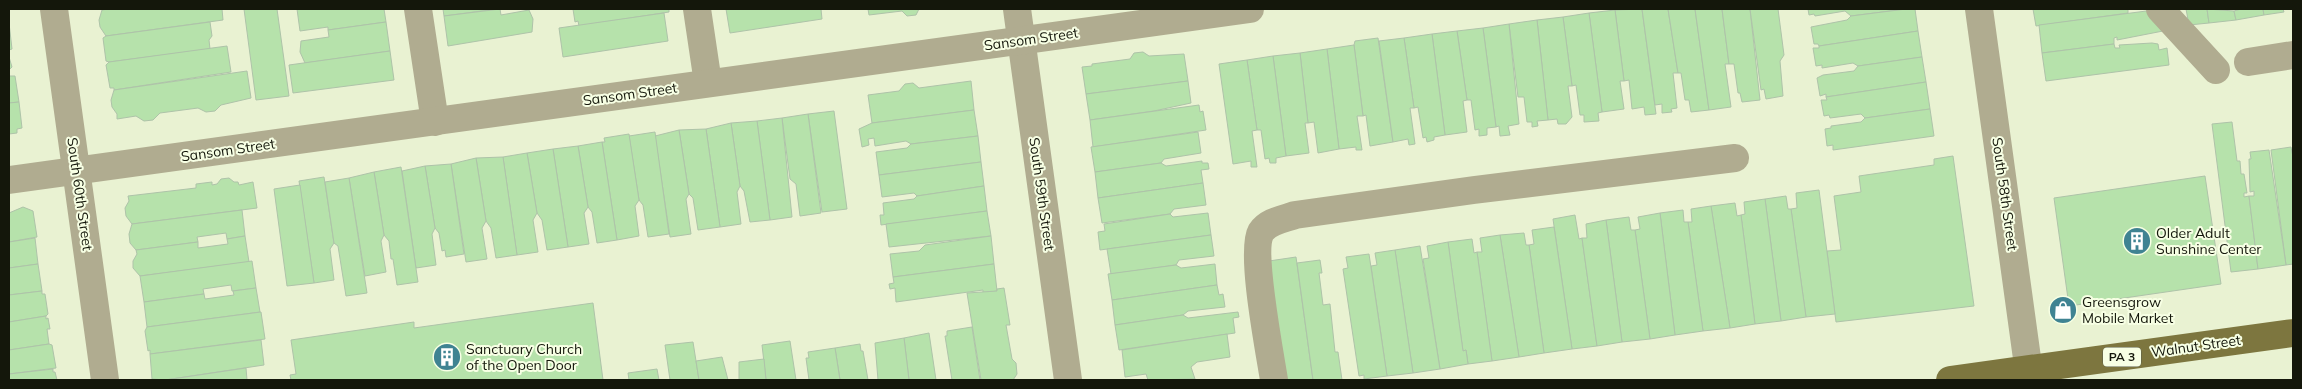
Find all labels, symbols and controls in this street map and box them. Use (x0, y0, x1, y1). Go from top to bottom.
street label: Sansom Street (983, 23, 1079, 55)
street label: Sansom Street (582, 78, 678, 110)
street label: Sansom Street (180, 134, 276, 166)
street label: South 60th Street (63, 136, 97, 252)
street label: South 59th Street (1025, 136, 1059, 252)
street label: South 58th Street (1988, 136, 2022, 252)
place label: Older Adult Sunshine Center (2156, 224, 2262, 258)
building icon: Older Adult Sunshine Center (2122, 226, 2152, 256)
place label: Greensgrow Mobile Market (2082, 293, 2173, 327)
shop icon: Greensgrow Mobile Market (2048, 295, 2078, 325)
street label: Walnut Street (2150, 331, 2242, 361)
place label: Sanctuary Church of the Open Door (466, 340, 582, 374)
building icon: Sanctuary Church of the Open Door (432, 342, 462, 372)
road number: PA 3 (2103, 348, 2141, 367)

